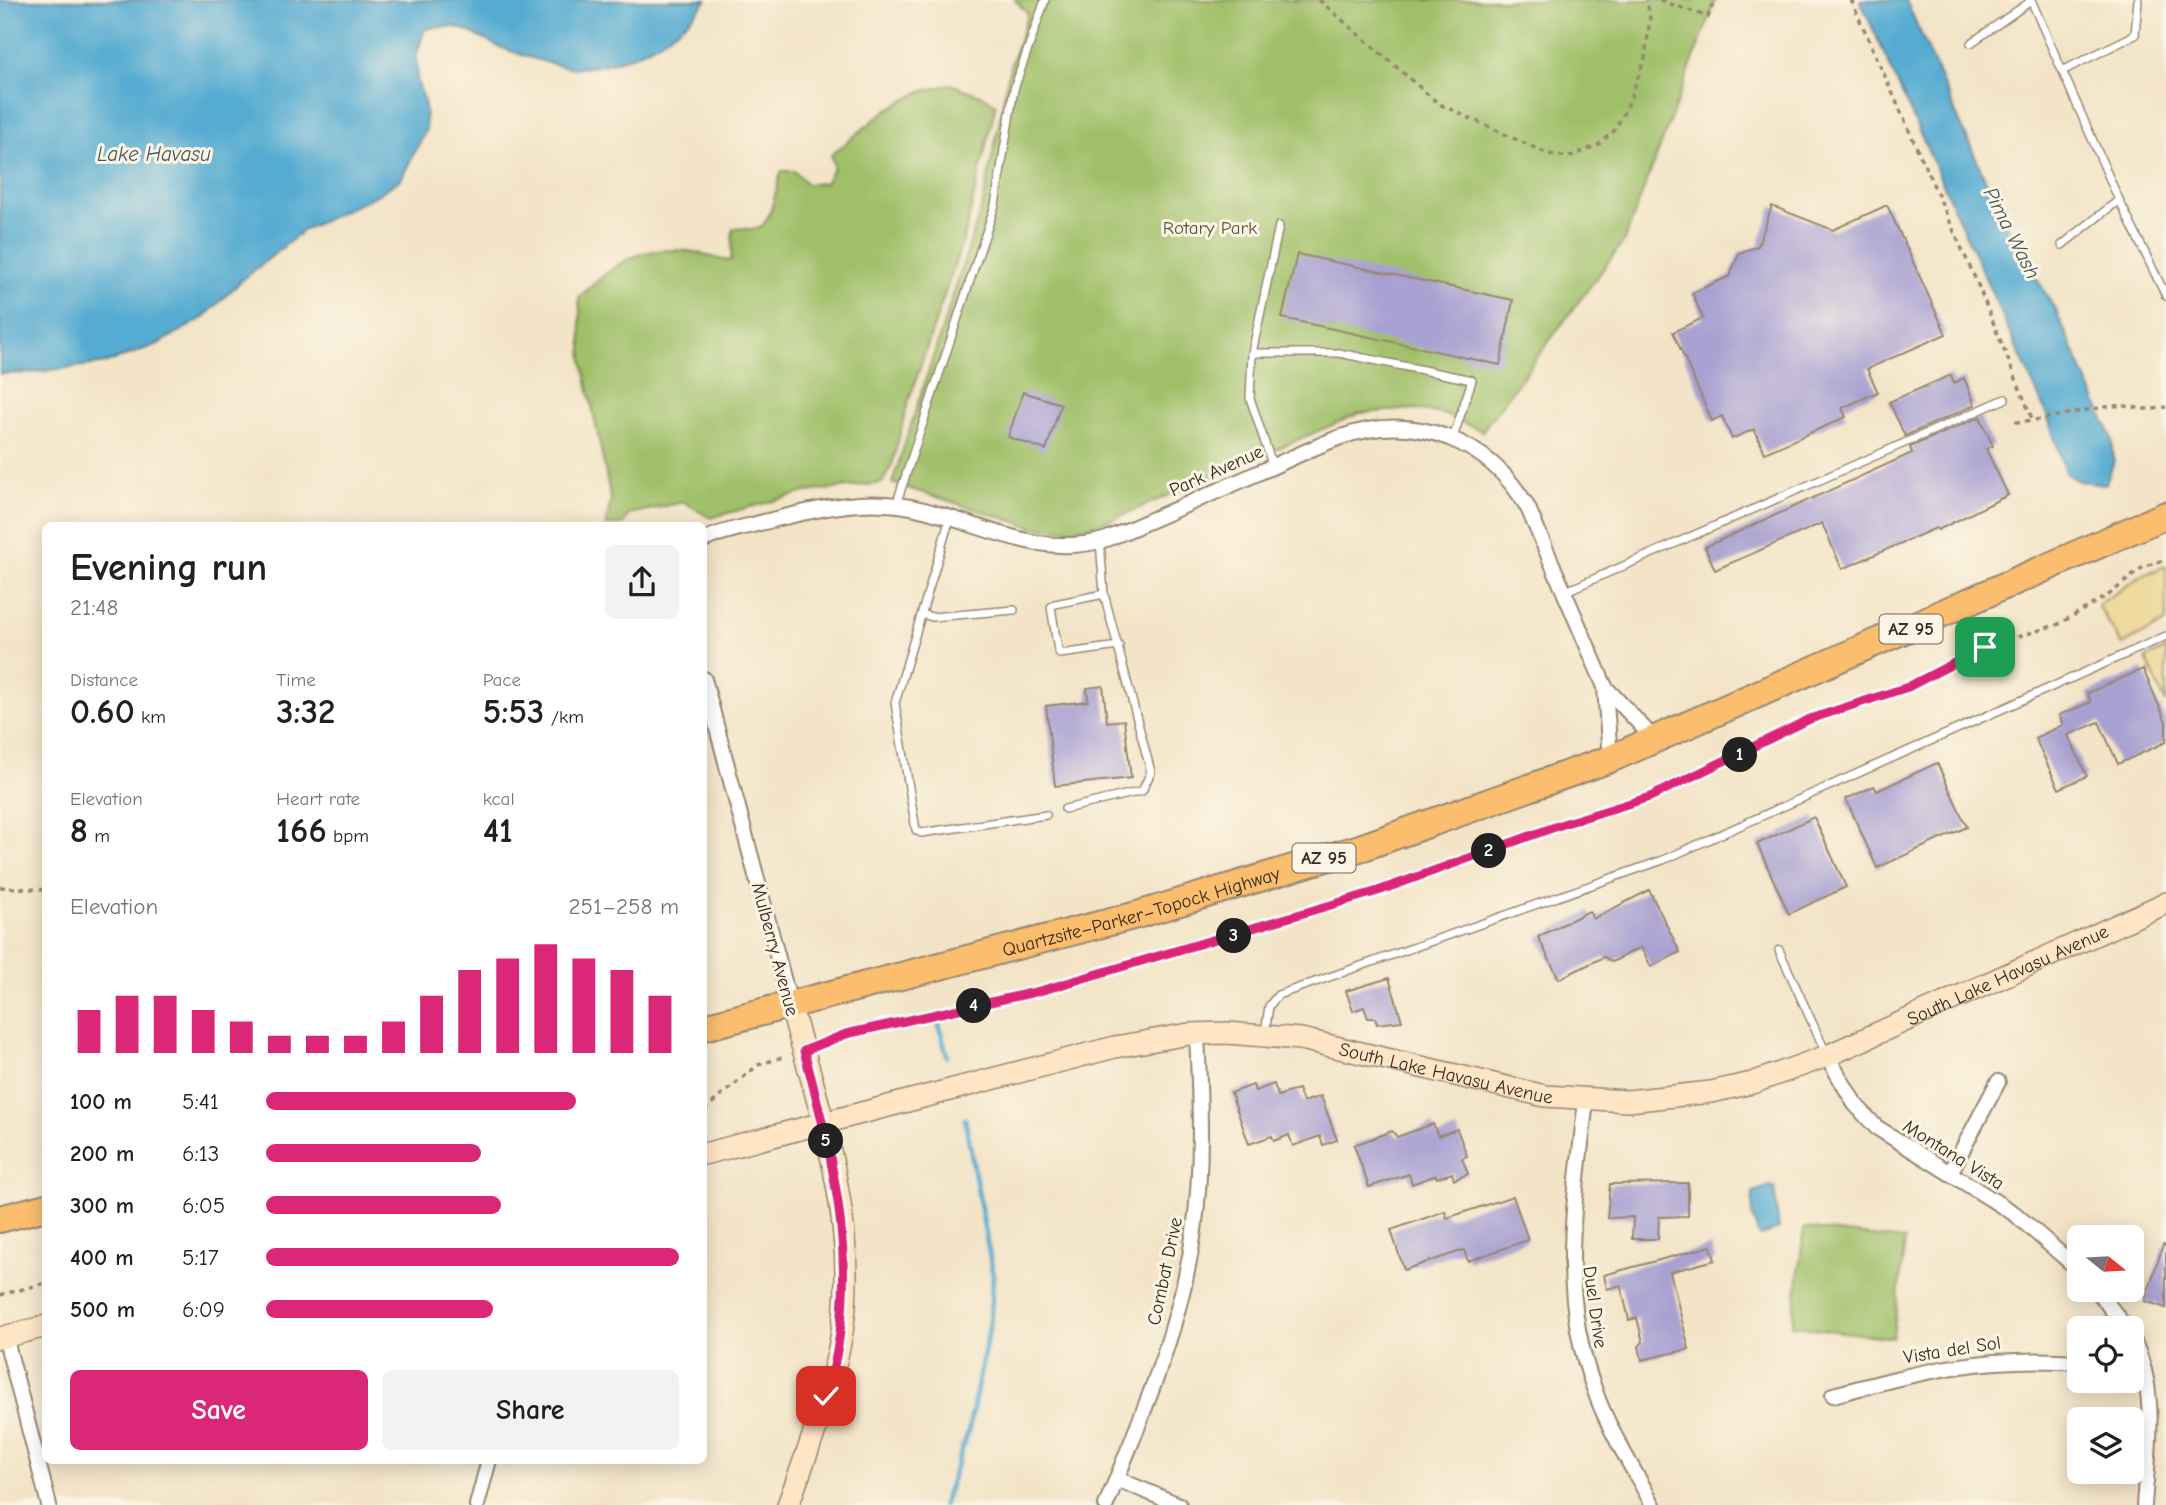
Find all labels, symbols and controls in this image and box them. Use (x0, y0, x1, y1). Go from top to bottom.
water label: Lake Havasu (97, 142, 211, 166)
water label: Pima Wash (1979, 183, 2045, 283)
park label: Rotary Park (1163, 217, 1258, 239)
street label: Park Avenue (1166, 440, 1267, 501)
button: share (605, 545, 679, 619)
text: Evening run (70, 546, 267, 590)
text: 21:48 (70, 594, 118, 621)
road number: AZ 95 (1880, 614, 1942, 644)
pin (1955, 617, 2015, 677)
icon: arrive (1966, 628, 2004, 666)
text: Distance (70, 669, 138, 691)
text: Time (276, 669, 316, 691)
text: Pace (483, 669, 521, 691)
text: 0.60 (70, 691, 135, 732)
text: 3:32 (276, 691, 336, 732)
text: 5:53 (483, 691, 544, 732)
text: km (135, 706, 166, 728)
text: /km (544, 706, 584, 728)
pin: 1 (1722, 738, 1758, 772)
text: 1 (1736, 743, 1743, 765)
text: Elevation (70, 788, 143, 810)
text: Heart rate (276, 788, 360, 810)
text: kcal (483, 788, 515, 810)
text: 8 (70, 810, 88, 851)
text: 166 (276, 810, 327, 851)
text: 41 (483, 810, 513, 851)
text: m (88, 825, 110, 847)
text: bpm (327, 825, 369, 847)
pin: 2 (1472, 834, 1506, 868)
text: 2 (1484, 839, 1493, 861)
road number: AZ 95 (1292, 844, 1356, 872)
street label: Quartzsite–Parker–Topock Highway (1000, 862, 1283, 961)
street label: Mulberry Avenue (747, 880, 803, 1018)
text: Elevation (70, 893, 158, 920)
text: 251–258 m (569, 893, 679, 920)
pin: 3 (1216, 918, 1252, 954)
street label: South Lake Havasu Avenue (1904, 920, 2112, 1030)
text: 3 (1229, 924, 1238, 946)
pin: 4 (956, 988, 992, 1024)
text: 4 (969, 994, 978, 1016)
street label: South Lake Havasu Avenue (1337, 1038, 1553, 1108)
text: 100 m (70, 1088, 132, 1115)
text: 5:41 (182, 1088, 219, 1115)
street label: Montana Vista (1899, 1115, 2008, 1195)
pin: 5 (808, 1124, 844, 1158)
text: 5 (820, 1129, 831, 1151)
text: 200 m (70, 1140, 134, 1167)
text: 6:13 (182, 1140, 219, 1167)
text: 300 m (70, 1192, 134, 1219)
text: 6:05 (182, 1192, 225, 1219)
street label: Combat Drive (1143, 1215, 1187, 1327)
north arrow (2067, 1225, 2144, 1302)
map controls (2067, 1225, 2144, 1484)
text: 400 m (70, 1244, 134, 1271)
text: 5:17 (182, 1244, 219, 1271)
street label: Duel Drive (1578, 1265, 1612, 1350)
text: 500 m (70, 1296, 135, 1323)
text: 6:09 (182, 1296, 225, 1323)
button: locate (2067, 1316, 2144, 1393)
street label: Vista del Sol (1902, 1331, 2002, 1369)
pin (796, 1366, 856, 1426)
button: Save (70, 1370, 368, 1450)
button: Share (382, 1370, 679, 1450)
icon: check (807, 1377, 845, 1415)
button: layers (2067, 1407, 2144, 1484)

